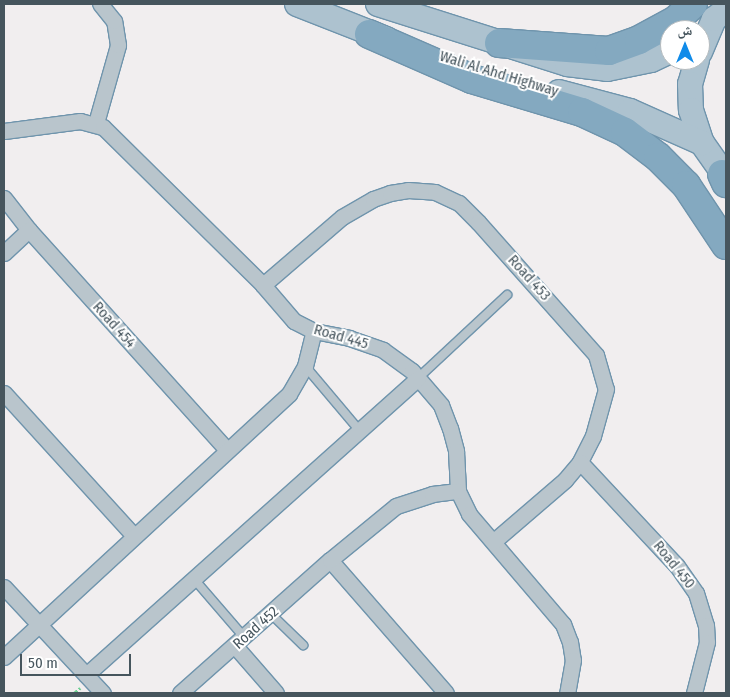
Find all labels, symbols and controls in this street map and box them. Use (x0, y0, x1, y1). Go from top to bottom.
north arrow (660, 20, 710, 70)
text: ش (678, 22, 692, 39)
street label: Wali Al Ahd Highway (437, 47, 561, 101)
street label: Road 453 (504, 251, 554, 305)
street label: Road 454 (89, 298, 139, 352)
street label: Road 445 (312, 321, 370, 353)
street label: Road 450 (649, 537, 699, 593)
street label: Road 452 (230, 603, 282, 653)
scale bar (22, 644, 134, 676)
text: 50 m (28, 654, 58, 672)

